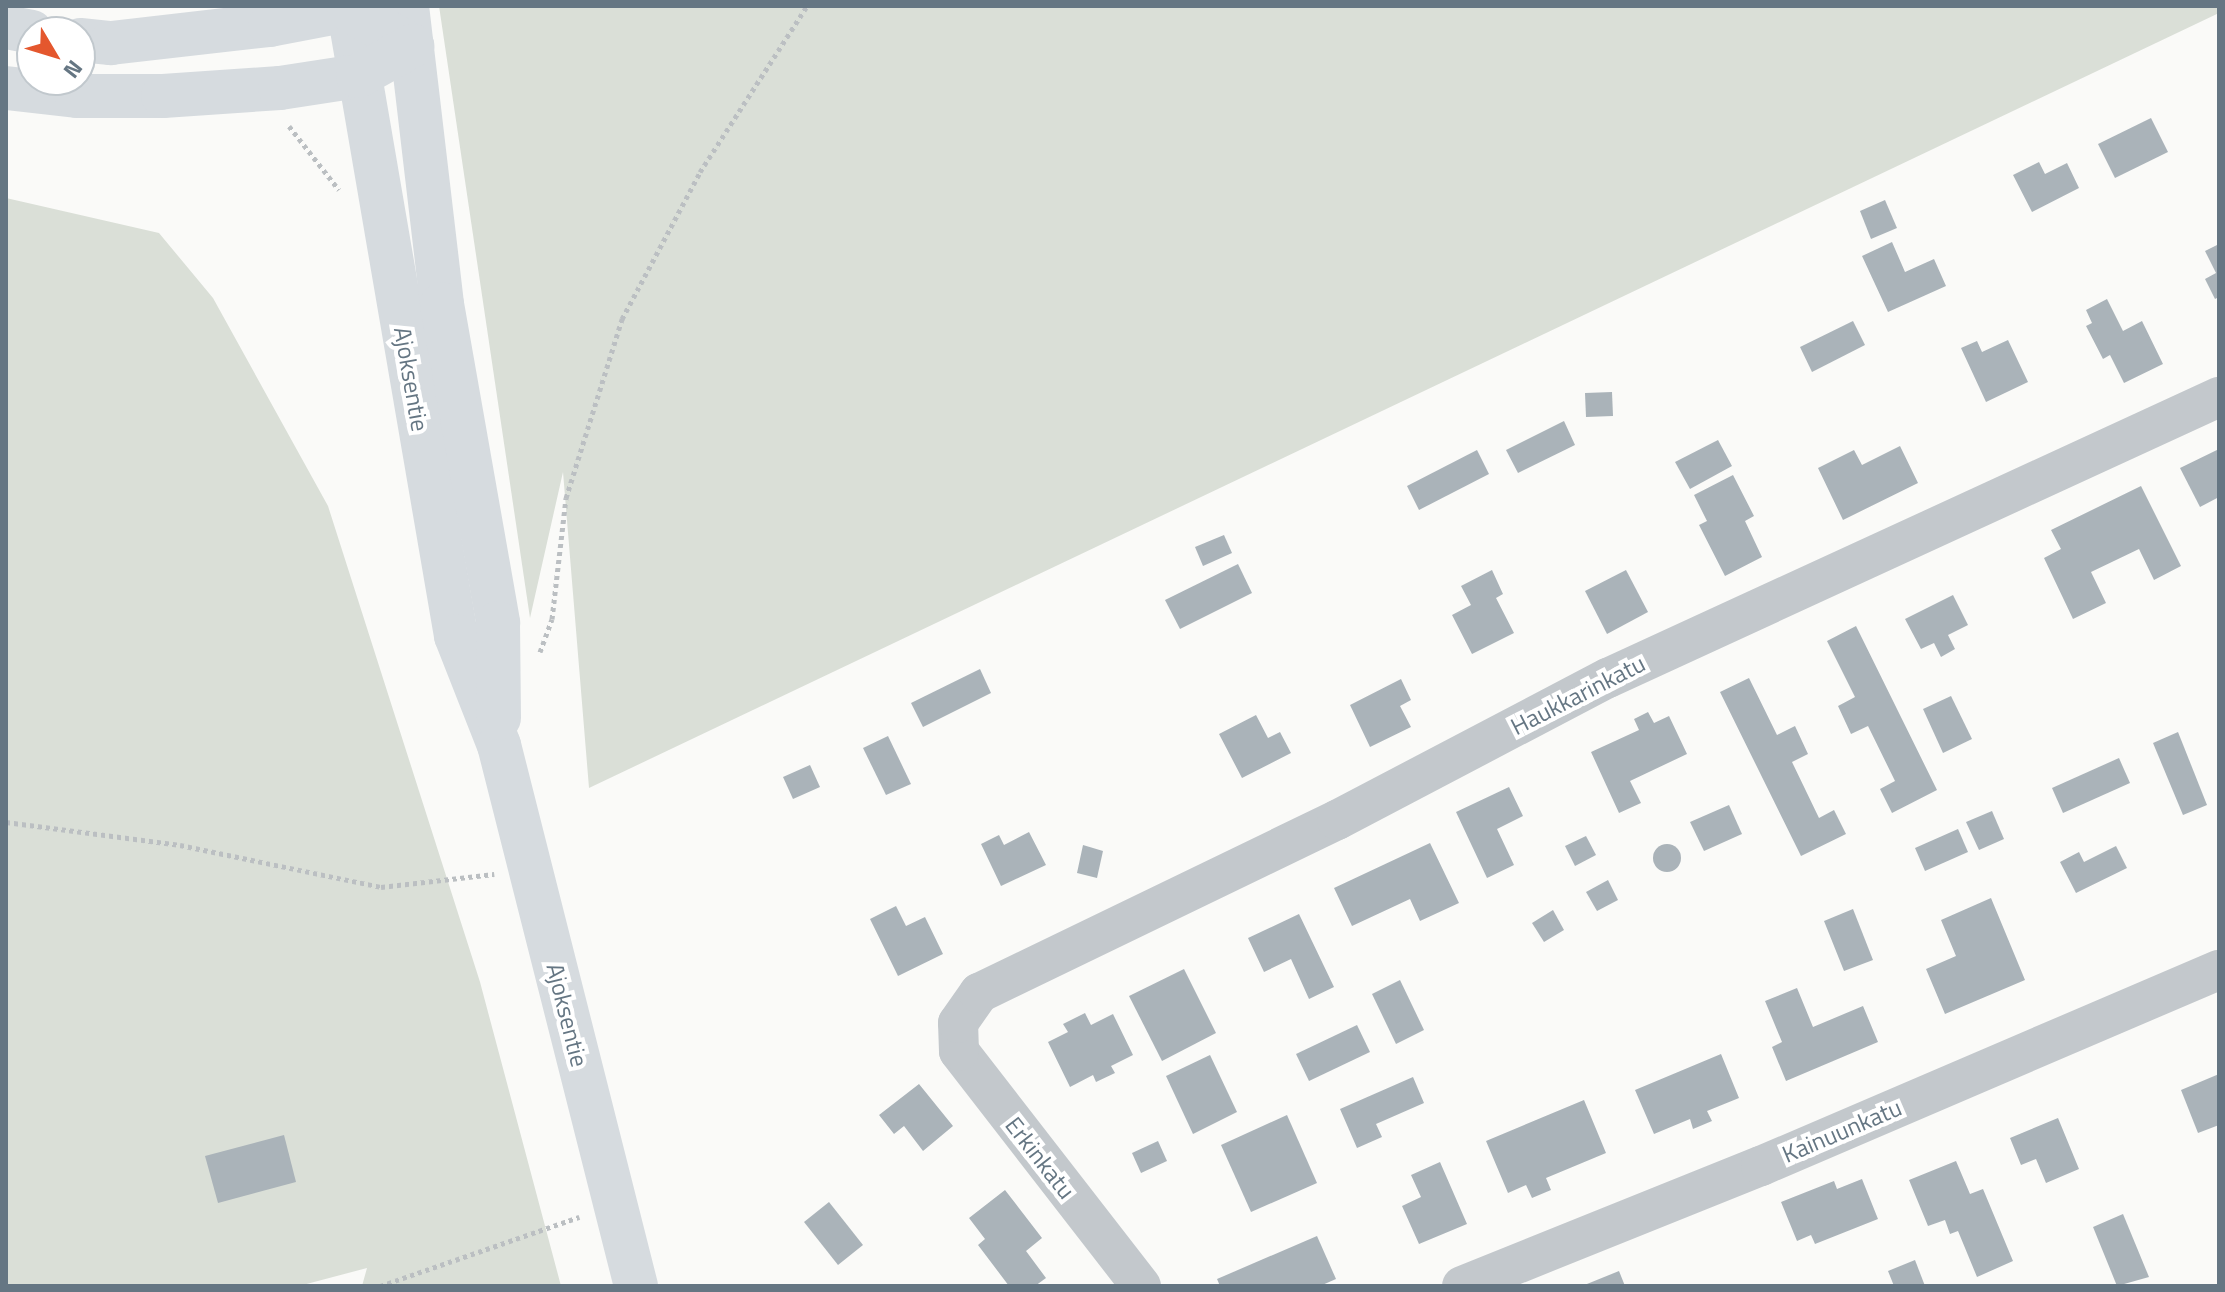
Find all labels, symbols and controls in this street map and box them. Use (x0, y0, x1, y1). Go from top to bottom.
north arrow (16, 16, 96, 96)
text: N (55, 53, 91, 86)
street label: Ajoksentie (388, 324, 434, 434)
street label: Haukkarinkatu (1506, 649, 1650, 741)
street label: Ajoksentie (540, 960, 594, 1070)
street label: Kainuunkatu (1778, 1093, 1906, 1169)
street label: Erkinkatu (999, 1111, 1081, 1205)

